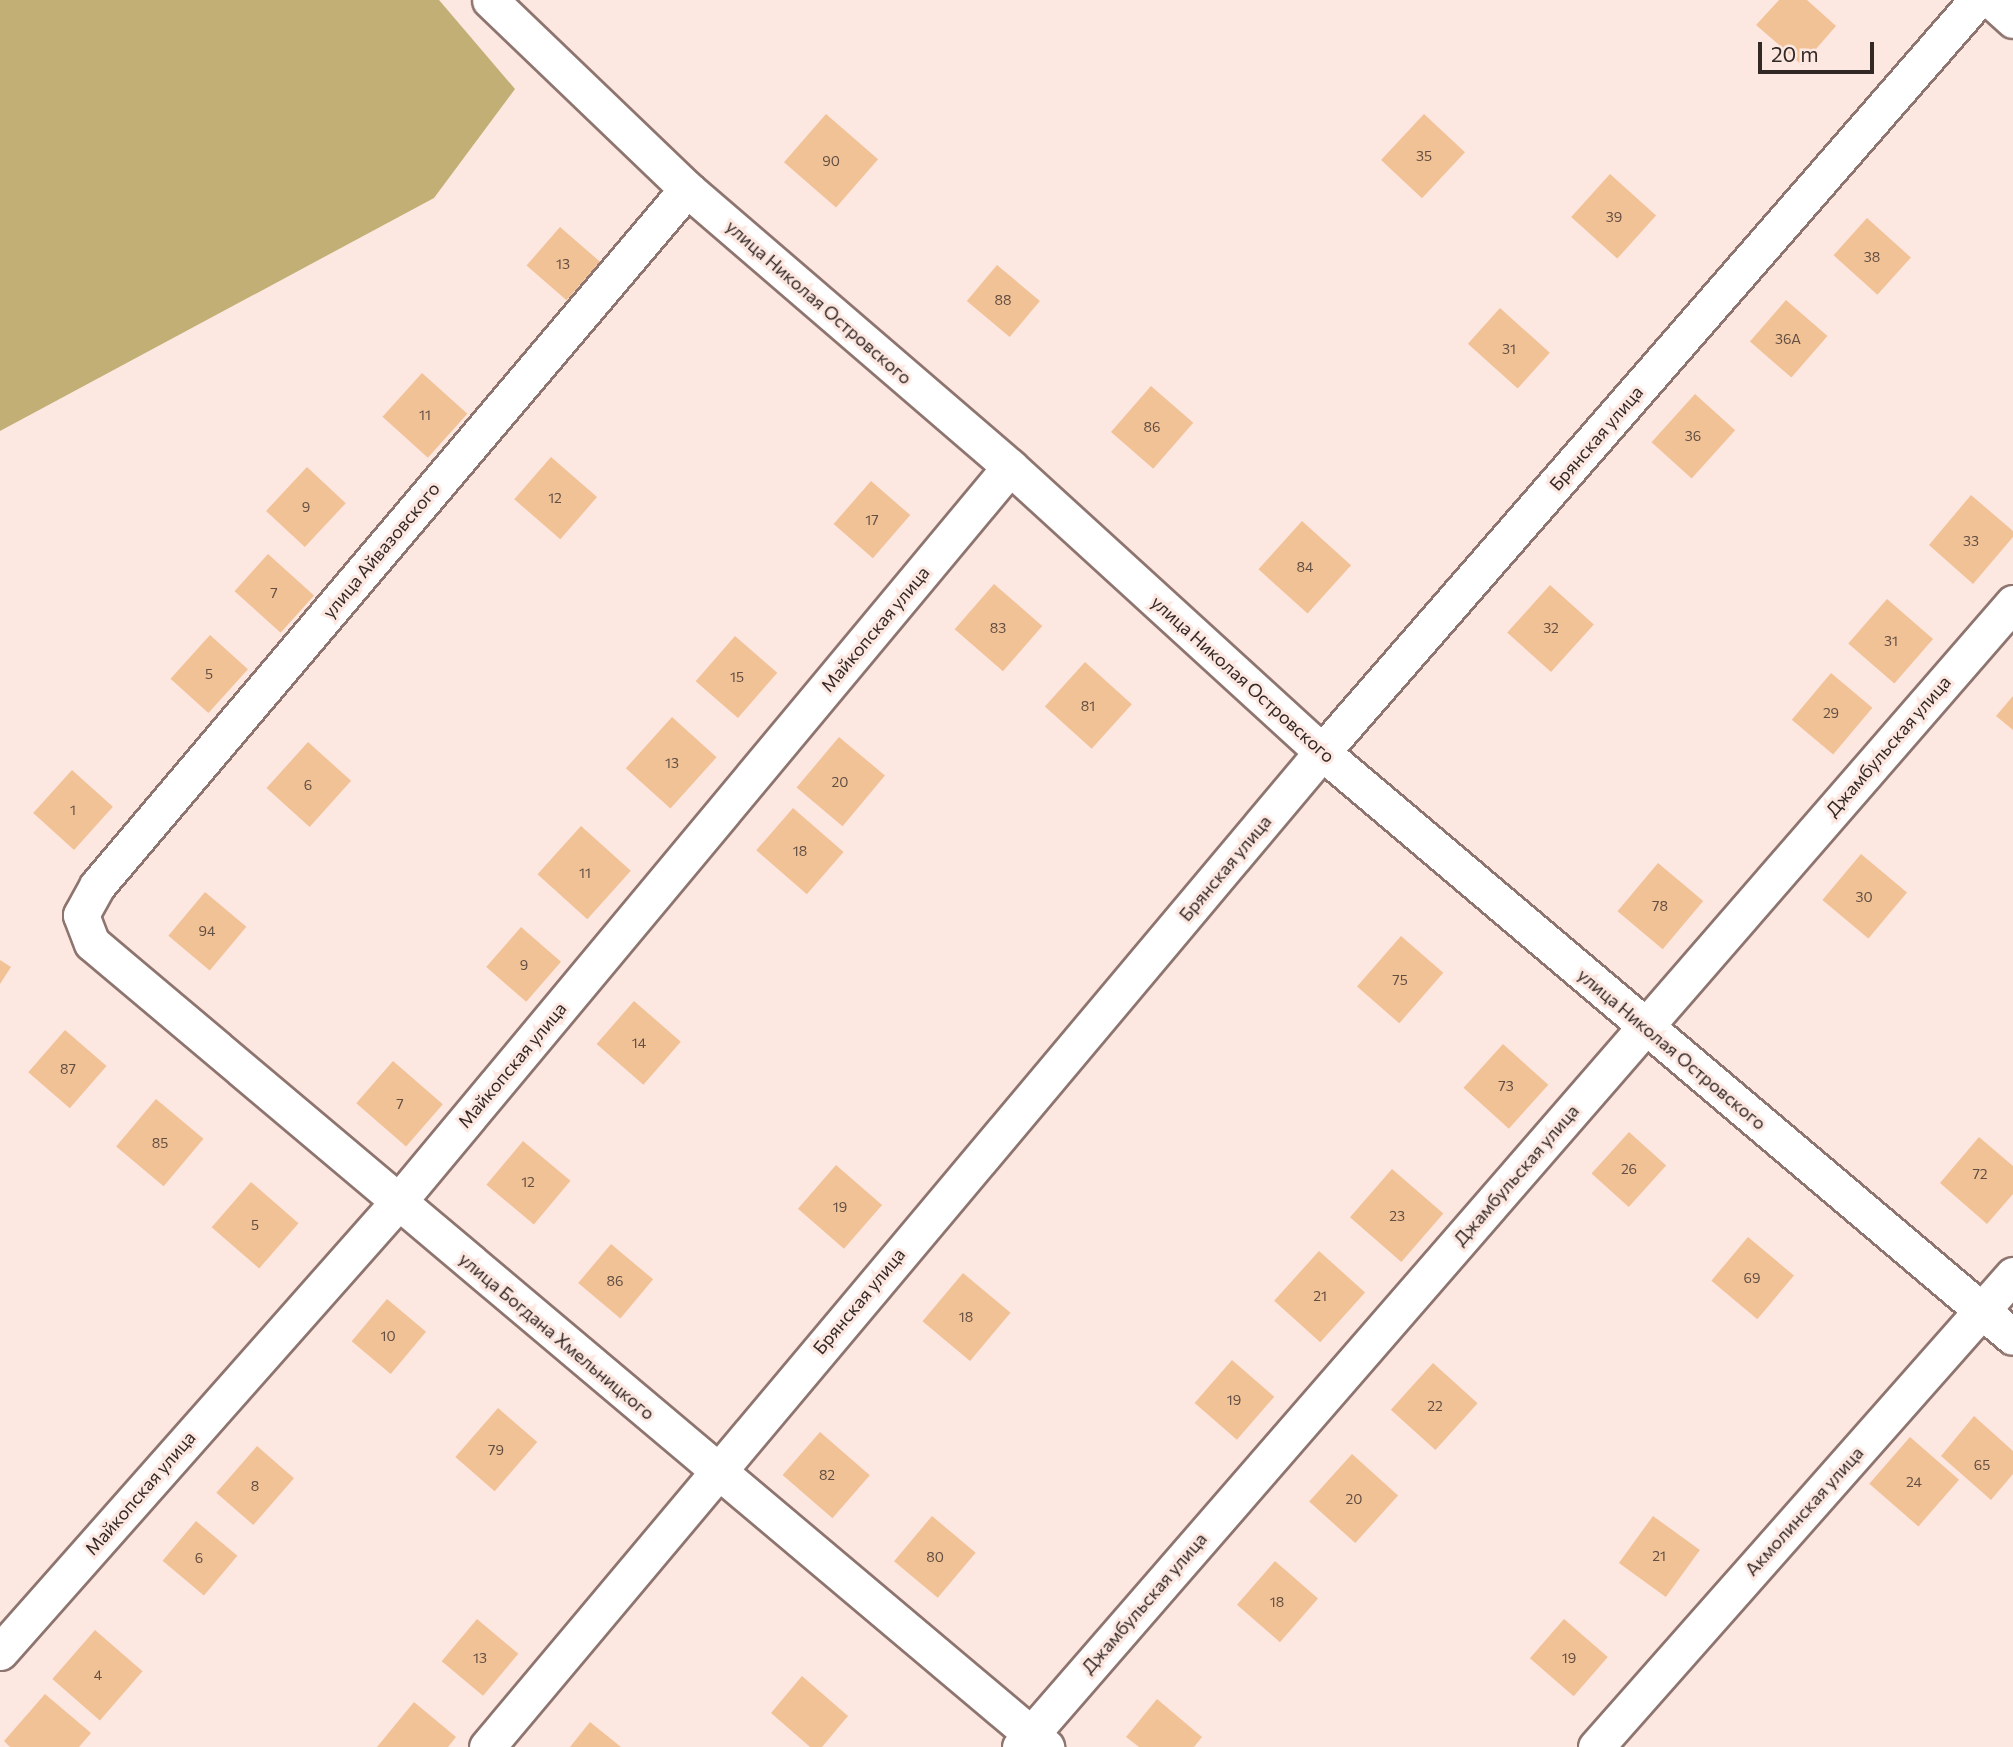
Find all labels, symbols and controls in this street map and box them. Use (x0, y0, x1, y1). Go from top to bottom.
scale bar (1761, 28, 1876, 72)
text: 20 m (1771, 41, 1819, 66)
house number: 35 (1416, 148, 1432, 164)
house number: 90 (822, 153, 840, 169)
house number: 39 (1606, 209, 1622, 225)
street label: улица Николая Островского (722, 215, 916, 389)
house number: 38 (1864, 249, 1880, 265)
house number: 13 (556, 256, 570, 272)
house number: 88 (995, 292, 1011, 308)
house number: 36А (1775, 331, 1801, 347)
house number: 31 (1502, 341, 1516, 357)
street label: Брянская улица (1545, 381, 1647, 495)
house number: 11 (419, 407, 431, 423)
house number: 86 (1144, 419, 1160, 435)
house number: 36 (1685, 428, 1701, 444)
street label: улица Айвазовского (318, 478, 444, 622)
house number: 12 (548, 490, 562, 506)
house number: 9 (302, 499, 310, 515)
house number: 17 (865, 512, 879, 528)
house number: 33 (1963, 533, 1979, 549)
house number: 84 (1297, 559, 1313, 575)
street label: Майкопская улица (816, 562, 934, 696)
house number: 7 (270, 585, 278, 601)
street label: улица Николая Островского (1147, 591, 1339, 767)
house number: 83 (990, 620, 1006, 636)
house number: 32 (1543, 620, 1559, 636)
house number: 31 (1884, 633, 1898, 649)
house number: 5 (205, 666, 213, 682)
house number: 15 (730, 669, 744, 685)
street label: Джамбульская улица (1821, 671, 1955, 821)
house number: 81 (1081, 698, 1095, 714)
house number: 29 (1823, 705, 1839, 721)
house number: 13 (665, 755, 679, 771)
house number: 20 (832, 774, 848, 790)
house number: 6 (304, 777, 312, 793)
house number: 1 (70, 802, 76, 818)
street label: Брянская улица (1174, 811, 1276, 925)
house number: 18 (793, 843, 807, 859)
house number: 11 (579, 865, 591, 881)
house number: 30 (1855, 889, 1873, 905)
house number: 78 (1652, 898, 1668, 914)
house number: 94 (199, 923, 215, 939)
house number: 9 (520, 957, 528, 973)
street label: улица Николая Островского (1573, 964, 1771, 1134)
house number: 75 (1392, 972, 1408, 988)
street label: Майкопская улица (453, 998, 571, 1132)
house number: 14 (632, 1035, 646, 1051)
house number: 87 (60, 1061, 76, 1077)
house number: 73 (1498, 1078, 1514, 1094)
house number: 7 (396, 1096, 404, 1112)
street label: Джамбульская улица (1449, 1100, 1583, 1250)
house number: 85 (152, 1135, 168, 1151)
house number: 26 (1621, 1161, 1637, 1177)
house number: 72 (1972, 1166, 1988, 1182)
house number: 12 (521, 1174, 535, 1190)
house number: 19 (833, 1199, 847, 1215)
house number: 23 (1389, 1208, 1405, 1224)
house number: 5 (251, 1217, 259, 1233)
street label: Брянская улица (808, 1244, 910, 1358)
street label: улица Богдана Хмельницкого (455, 1248, 659, 1424)
house number: 69 (1744, 1270, 1760, 1286)
house number: 86 (607, 1273, 623, 1289)
house number: 21 (1313, 1288, 1327, 1304)
house number: 18 (959, 1309, 973, 1325)
house number: 10 (380, 1328, 396, 1344)
house number: 19 (1227, 1392, 1241, 1408)
house number: 22 (1427, 1398, 1443, 1414)
street label: Майкопская улица (80, 1427, 200, 1559)
house number: 79 (488, 1442, 504, 1458)
street label: Акмолинская улица (1740, 1442, 1868, 1580)
house number: 65 (1974, 1457, 1990, 1473)
house number: 82 (819, 1467, 835, 1483)
house number: 24 (1906, 1474, 1922, 1490)
house number: 8 (251, 1478, 259, 1494)
house number: 20 (1346, 1491, 1362, 1507)
street label: Джамбульская улица (1077, 1528, 1211, 1678)
house number: 21 (1652, 1548, 1666, 1564)
house number: 80 (926, 1549, 944, 1565)
house number: 6 (195, 1550, 203, 1566)
house number: 18 (1270, 1594, 1284, 1610)
house number: 13 (473, 1650, 487, 1666)
house number: 19 (1562, 1650, 1576, 1666)
house number: 4 (94, 1667, 102, 1683)

